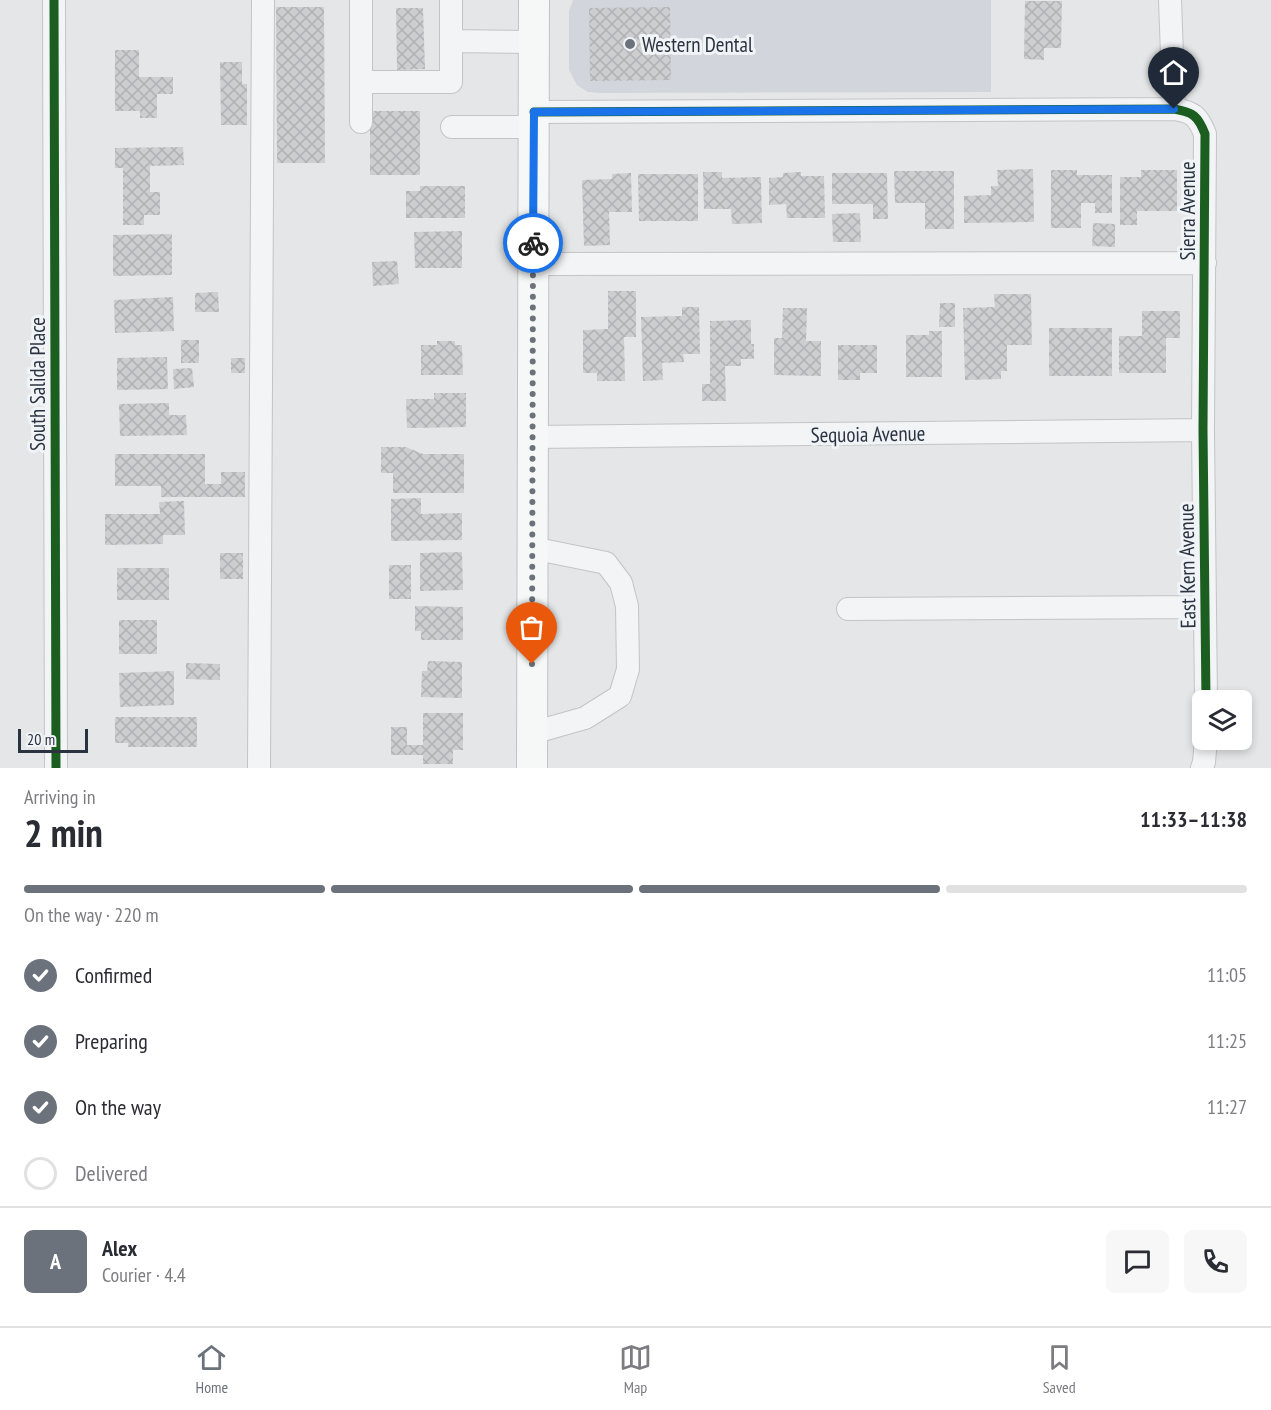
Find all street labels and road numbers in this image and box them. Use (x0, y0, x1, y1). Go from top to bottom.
street label: Sierra Avenue (1174, 161, 1201, 261)
street label: South Salida Place (24, 317, 51, 451)
street label: Sequoia Avenue (810, 420, 926, 448)
street label: East Kern Avenue (1172, 503, 1202, 629)

